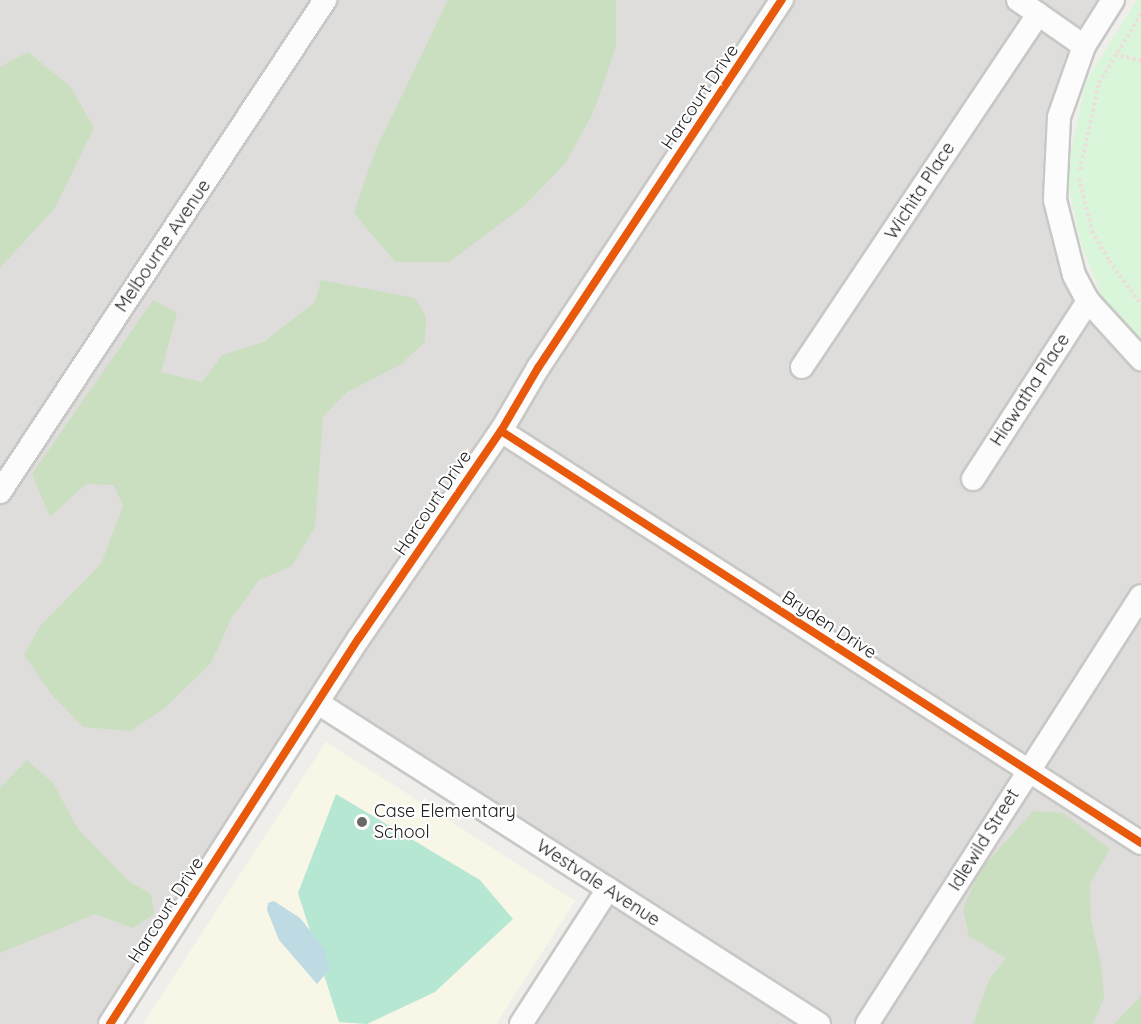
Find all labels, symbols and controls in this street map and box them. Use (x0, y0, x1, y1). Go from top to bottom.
street label: Harcourt Drive (657, 40, 743, 154)
street label: Wichita Place (880, 138, 960, 244)
street label: Melbourne Avenue (111, 176, 215, 316)
street label: Hiawatha Place (986, 330, 1074, 450)
street label: Harcourt Drive (390, 446, 476, 560)
street label: Bryden Drive (778, 586, 880, 664)
street label: Idlewild Street (944, 785, 1024, 895)
place label: Case Elementary School (374, 801, 516, 844)
marker: Case Elementary School (355, 815, 369, 829)
street label: Westvale Avenue (532, 835, 664, 931)
street label: Harcourt Drive (124, 853, 208, 967)

